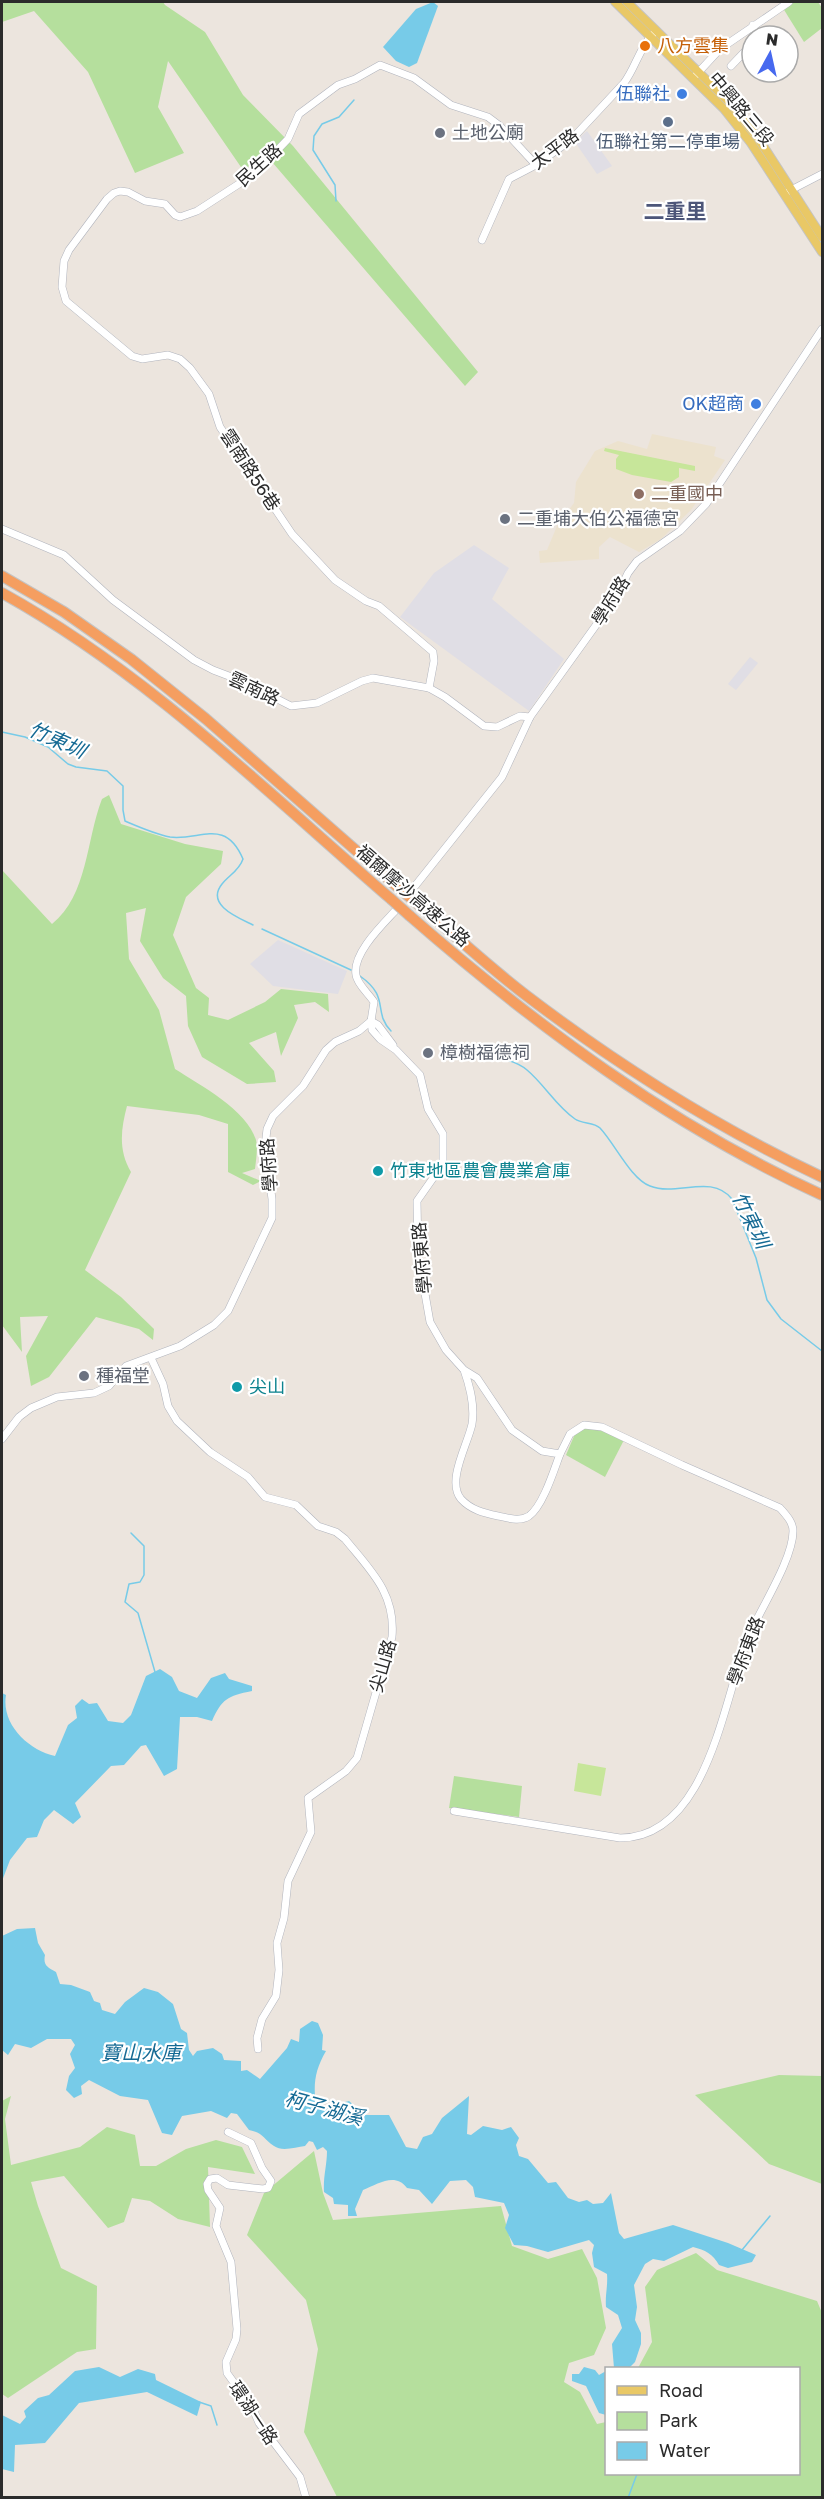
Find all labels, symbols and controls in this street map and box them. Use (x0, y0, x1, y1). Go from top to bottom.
north arrow (740, 24, 800, 84)
text: N (765, 28, 780, 50)
place label: 八方雲集 (657, 34, 729, 56)
marker: 八方雲集 (638, 39, 652, 53)
street label: 中興路三段 (704, 67, 779, 150)
place label: 伍聯社 (616, 82, 670, 104)
marker: 伍聯社 (675, 87, 689, 101)
marker: 伍聯社第二停車場 (661, 115, 675, 129)
place label: 土地公廟 (452, 121, 524, 143)
street label: 太平路 (526, 123, 583, 173)
marker: 土地公廟 (433, 126, 447, 140)
place label: 伍聯社第二停車場 (596, 130, 740, 152)
street label: 民生路 (231, 138, 286, 190)
district label: 二重里 (644, 198, 707, 224)
place label: OK超商 (682, 392, 744, 414)
marker: OK超商 (749, 397, 763, 411)
street label: 雲南路56巷 (216, 424, 285, 515)
place label: 二重國中 (651, 482, 723, 504)
marker: 二重國中 (632, 487, 646, 501)
place label: 二重埔大伯公福德宮 (517, 507, 679, 529)
marker: 二重埔大伯公福德宮 (498, 512, 512, 526)
street label: 學府路 (587, 572, 634, 629)
street label: 雲南路 (225, 667, 284, 709)
water label: 竹東圳 (25, 716, 92, 763)
street label: 福爾摩沙高速公路 (352, 840, 475, 951)
place label: 樟樹福德祠 (440, 1041, 530, 1063)
marker: 樟樹福德祠 (421, 1046, 435, 1060)
street label: 學府路 (255, 1137, 281, 1193)
place label: 竹東地區農會農業倉庫 (390, 1159, 570, 1181)
marker: 竹東地區農會農業倉庫 (371, 1164, 385, 1178)
water label: 竹東圳 (728, 1187, 777, 1254)
street label: 學府東路 (407, 1221, 435, 1295)
place label: 種福堂 (96, 1364, 150, 1386)
marker: 種福堂 (77, 1369, 91, 1383)
place label: 尖山 (249, 1375, 285, 1397)
marker: 尖山 (230, 1380, 244, 1394)
street label: 學府東路 (722, 1613, 768, 1688)
street label: 尖山路 (364, 1637, 400, 1695)
water label: 寶山水庫 (101, 2040, 184, 2064)
water label: 柯子湖溪 (283, 2085, 369, 2130)
legend (605, 2367, 800, 2475)
street label: 環湖一路 (225, 2376, 283, 2448)
text: Road (659, 2379, 703, 2401)
text: Park (659, 2409, 698, 2431)
text: Water (659, 2439, 710, 2461)

